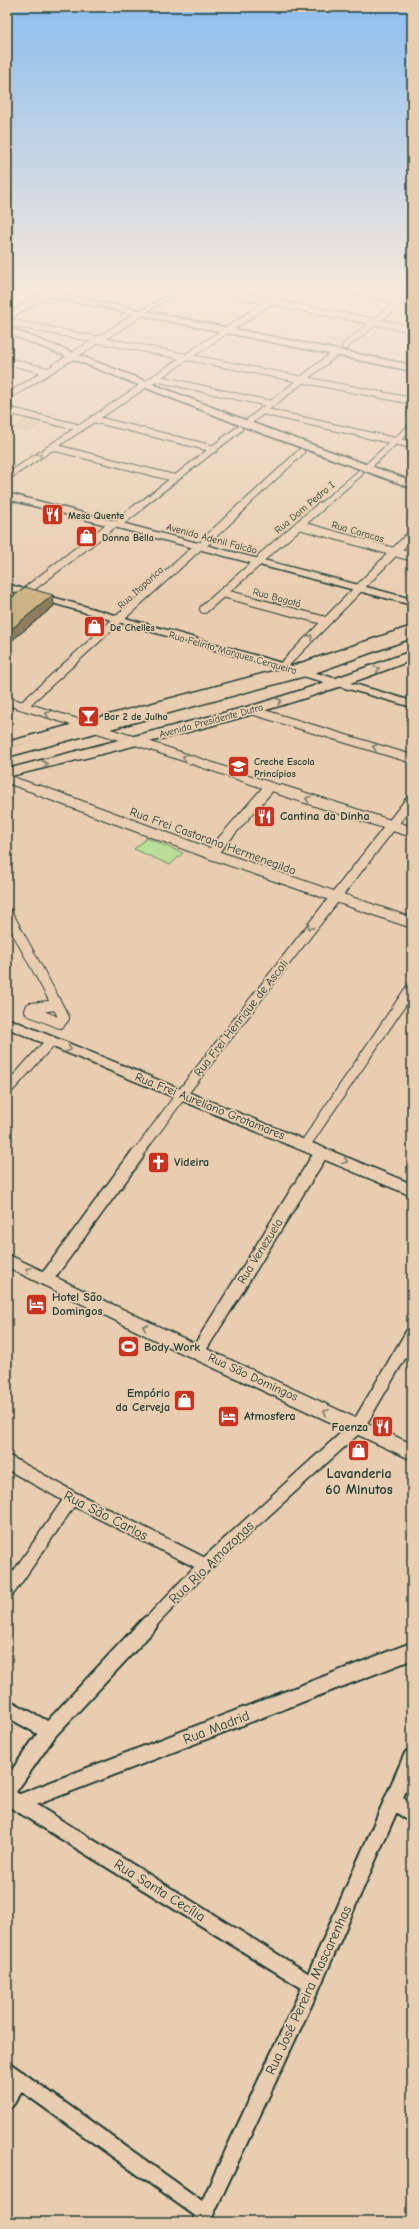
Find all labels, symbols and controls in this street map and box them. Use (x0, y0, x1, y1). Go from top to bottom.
one-way arrow (35, 454, 42, 461)
street label: Rua Dom Pedro I (272, 479, 337, 536)
restaurant icon: Mesa Quente (39, 502, 65, 528)
place label: Mesa Quente (68, 510, 124, 522)
street label: Rua Caracas (330, 519, 385, 545)
street label: Avenida Adenil Falcão (165, 521, 259, 557)
shop icon: Donna Bella (73, 524, 99, 550)
place label: Donna Bella (102, 532, 154, 544)
street label: Rua Itaparica (115, 564, 166, 612)
street label: Rua Bogotá (251, 586, 302, 610)
shop icon: De Chelles (81, 614, 107, 640)
place label: De Chelles (110, 622, 155, 634)
street label: Rua Felinto Marques Cerqueira (167, 629, 298, 677)
one-way arrow (305, 634, 313, 642)
one-way arrow (373, 665, 380, 673)
one-way arrow (275, 697, 282, 706)
street label: Avenida Presidente Dutra (158, 701, 265, 741)
bar icon: Bar 2 de Julho (76, 703, 102, 729)
one-way arrow (45, 710, 52, 719)
place label: Bar 2 de Julho (104, 711, 168, 723)
one-way arrow (371, 743, 378, 752)
one-way arrow (181, 754, 188, 762)
school or university icon: Creche Escola Princípios (225, 754, 251, 780)
place label: Creche Escola Princípios (254, 756, 315, 780)
one-way arrow (42, 760, 48, 768)
one-way arrow (305, 795, 312, 804)
restaurant icon: Cantina da Dinha (252, 803, 278, 829)
street label: Rua Frei Castorano Hermenegildo (128, 804, 298, 878)
place label: Cantina da Dinha (280, 809, 370, 823)
one-way arrow (308, 923, 315, 930)
street label: Rua Frei Henrique de Ascoli (191, 957, 291, 1079)
one-way arrow (65, 1044, 72, 1052)
street label: Rua Frei Aureliano Grotamares (133, 1070, 287, 1142)
church icon: Videira (146, 1149, 172, 1175)
place label: Videira (174, 1155, 209, 1169)
one-way arrow (341, 1157, 348, 1165)
street label: Rua Venezuela (234, 1216, 286, 1286)
one-way arrow (25, 1267, 32, 1275)
place label: Hotel São Domingos (52, 1290, 103, 1318)
hotel icon: Hotel São Domingos (23, 1291, 49, 1317)
one-way arrow (142, 1324, 149, 1332)
sports icon: Body Work (116, 1334, 142, 1360)
place label: Body Work (144, 1340, 200, 1354)
street label: Rua São Domingos (206, 1350, 300, 1404)
place label: Empório da Cerveja (115, 1386, 170, 1414)
shop icon: Empório da Cerveja (172, 1387, 198, 1413)
hotel icon: Atmosfera (216, 1403, 242, 1429)
place label: Atmosfera (244, 1409, 296, 1423)
one-way arrow (323, 1409, 330, 1417)
restaurant icon: Faenza (370, 1414, 396, 1440)
place label: Faenza (331, 1420, 368, 1434)
shop icon: Lavanderia 60 Minutos (346, 1438, 372, 1464)
place label: Lavanderia 60 Minutos (325, 1465, 393, 1498)
street label: Rua São Carlos (61, 1487, 151, 1544)
street label: Rua Rio Amazonas (165, 1517, 258, 1607)
street label: Rua Madrid (180, 1707, 252, 1748)
street label: Rua Santa Cecília (111, 1855, 209, 1925)
street label: Rua José Pereira Mascarenhas (262, 1903, 355, 2078)

